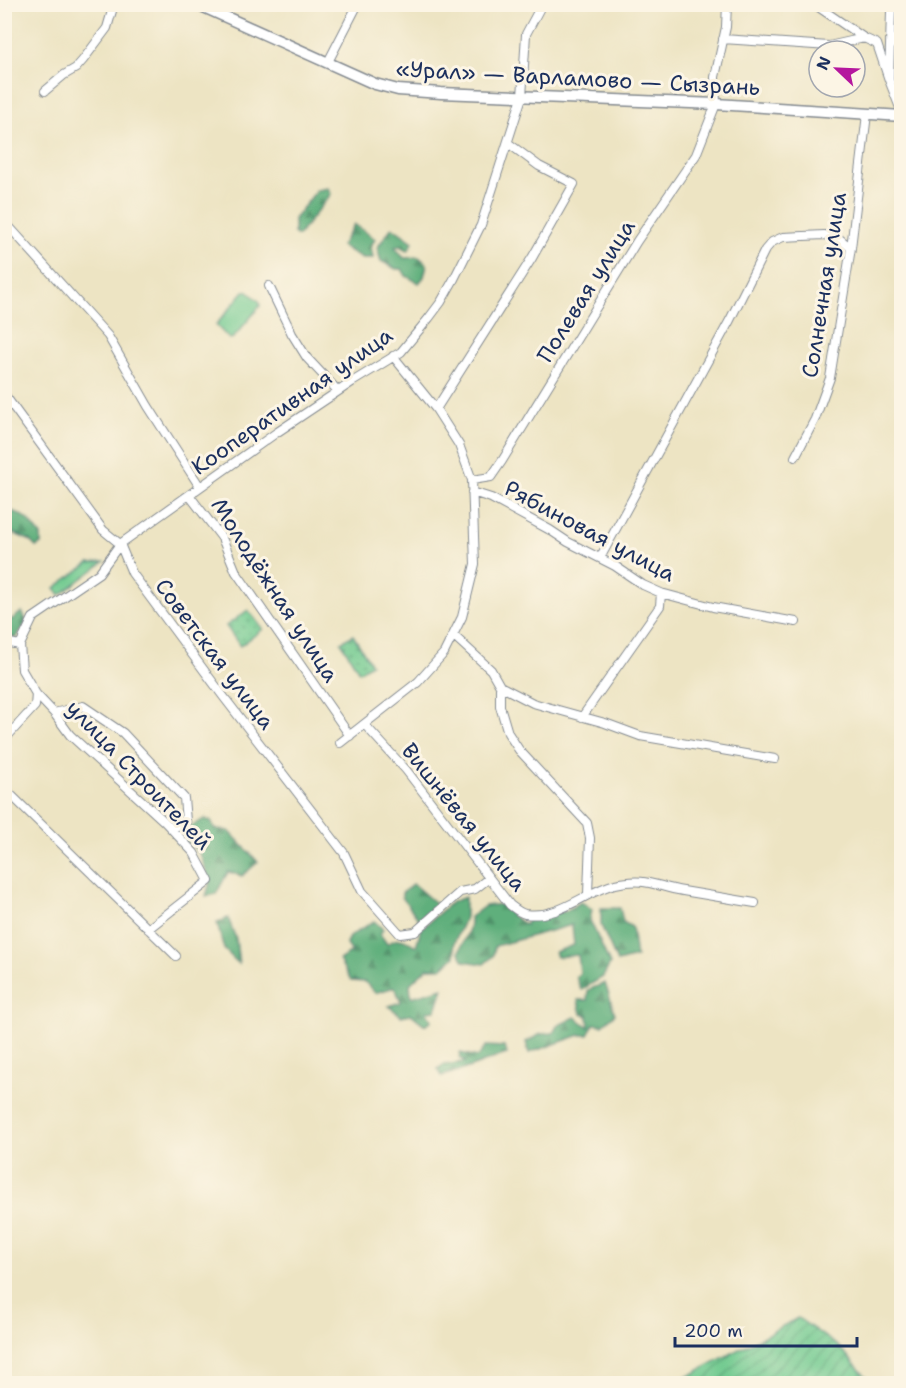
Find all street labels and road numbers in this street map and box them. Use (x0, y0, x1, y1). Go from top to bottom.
street label: «Урал» — Варламово — Сызрань (395, 54, 761, 102)
street label: Солнечная улица (795, 190, 853, 380)
street label: Полевая улица (530, 214, 642, 368)
street label: Кооперативная улица (186, 320, 399, 481)
street label: Рябиновая улица (499, 474, 681, 588)
street label: Молодёжная улица (205, 492, 346, 688)
street label: Советская улица (149, 573, 282, 736)
street label: улица Строителей (60, 694, 218, 856)
street label: Вишнёвая улица (395, 737, 533, 897)

